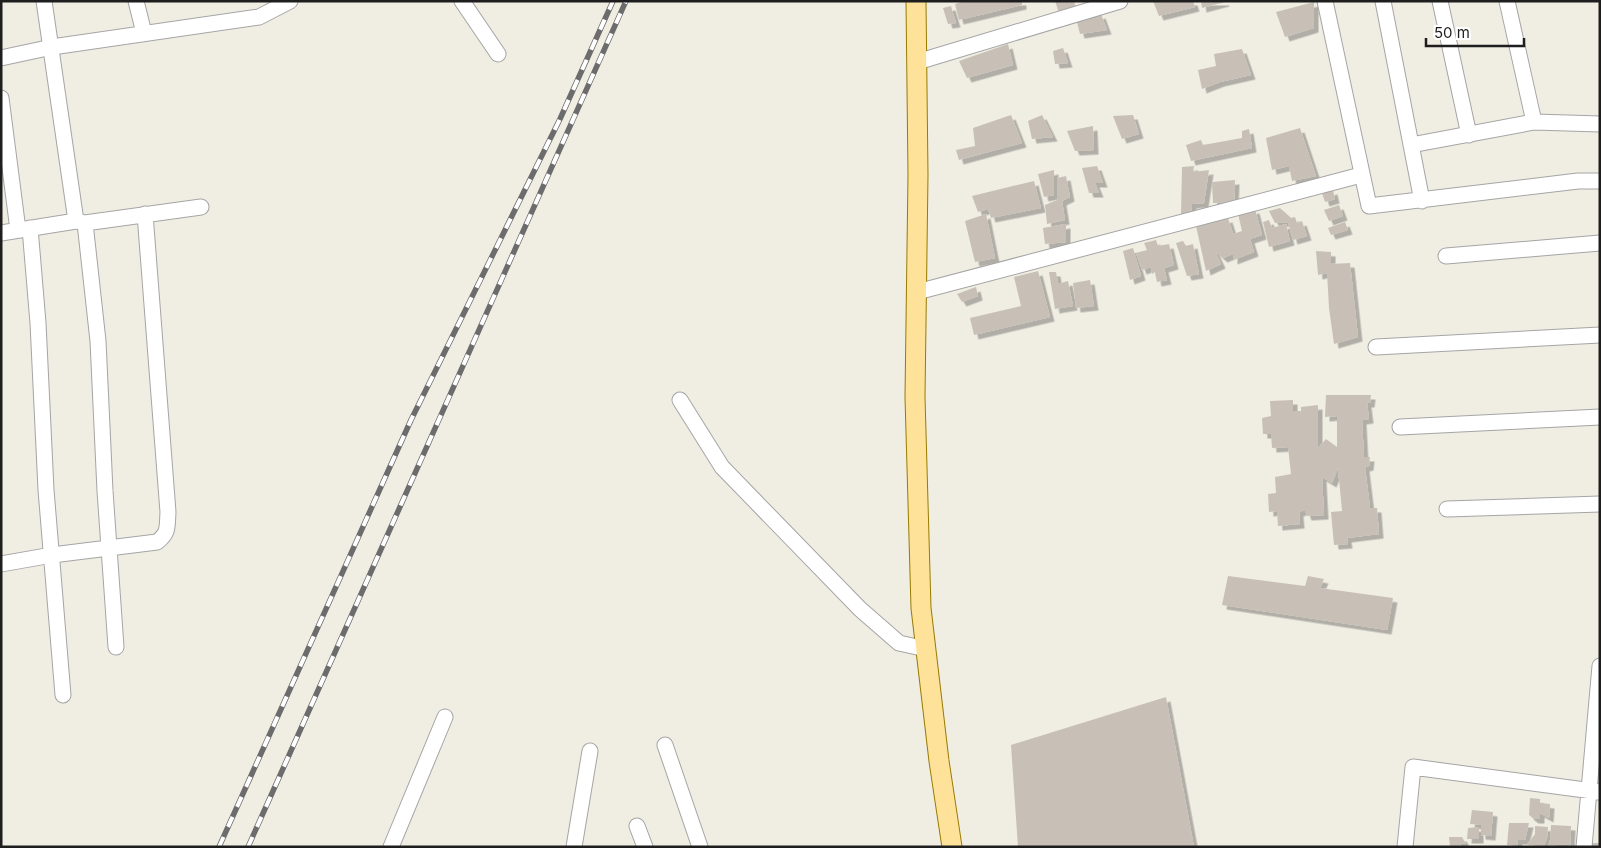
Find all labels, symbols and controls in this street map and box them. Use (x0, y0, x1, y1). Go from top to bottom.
scale bar (1426, 15, 1524, 47)
text: 50 m (1434, 23, 1470, 42)

